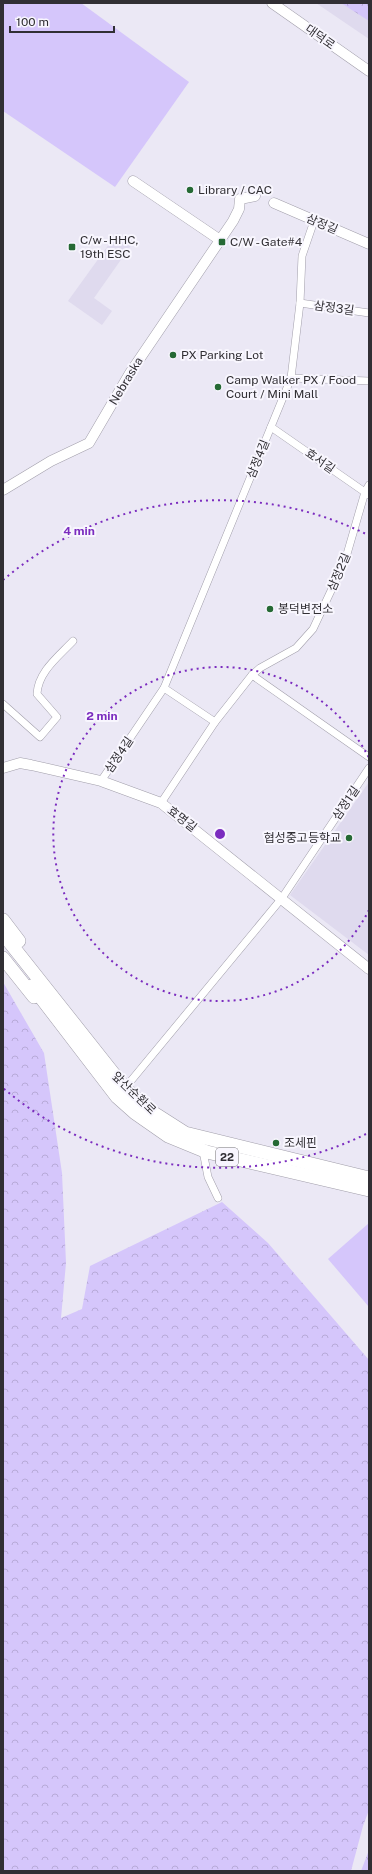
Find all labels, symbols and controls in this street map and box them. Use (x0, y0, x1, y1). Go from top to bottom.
scale bar (10, 8, 114, 34)
text: 100 m (16, 15, 49, 29)
street label: 대덕로 (302, 22, 338, 52)
place label: Library / CAC (198, 183, 272, 197)
marker: Library / CAC (185, 185, 195, 195)
street label: 삼정길 (304, 211, 340, 237)
place label: C/w - HHC, 19th ESC (80, 233, 138, 261)
place label: C/W - Gate#4 (230, 235, 303, 249)
marker: C/W - Gate#4 (217, 237, 227, 247)
marker: C/w - HHC, 19th ESC (67, 242, 77, 252)
street label: 삼정3길 (313, 298, 355, 318)
place label: PX Parking Lot (181, 348, 264, 362)
marker: PX Parking Lot (168, 350, 178, 360)
street label: Nebraska (106, 355, 146, 407)
place label: Camp Walker PX / Food Court / Mini Mall (226, 373, 356, 401)
marker: Camp Walker PX / Food Court / Mini Mall (213, 382, 223, 392)
street label: 삼정4길 (244, 438, 272, 480)
street label: 효서길 (302, 446, 338, 476)
text: 4 min (63, 524, 95, 538)
street label: 삼정2길 (325, 551, 353, 593)
place label: 봉덕변전소 (278, 602, 333, 616)
marker: 봉덕변전소 (265, 604, 275, 614)
text: 2 min (86, 709, 118, 723)
street label: 삼정4길 (102, 734, 136, 776)
street label: 삼정1길 (330, 783, 362, 823)
street label: 효명길 (165, 803, 199, 835)
centre of rings (213, 827, 227, 841)
place label: 협성중고등학교 (264, 831, 341, 845)
marker: 협성중고등학교 (344, 833, 354, 843)
street label: 앞산순환로 (109, 1069, 159, 1117)
place label: 조세핀 (284, 1136, 317, 1150)
marker: 조세핀 (271, 1138, 281, 1148)
road number: 22 (216, 1148, 238, 1166)

